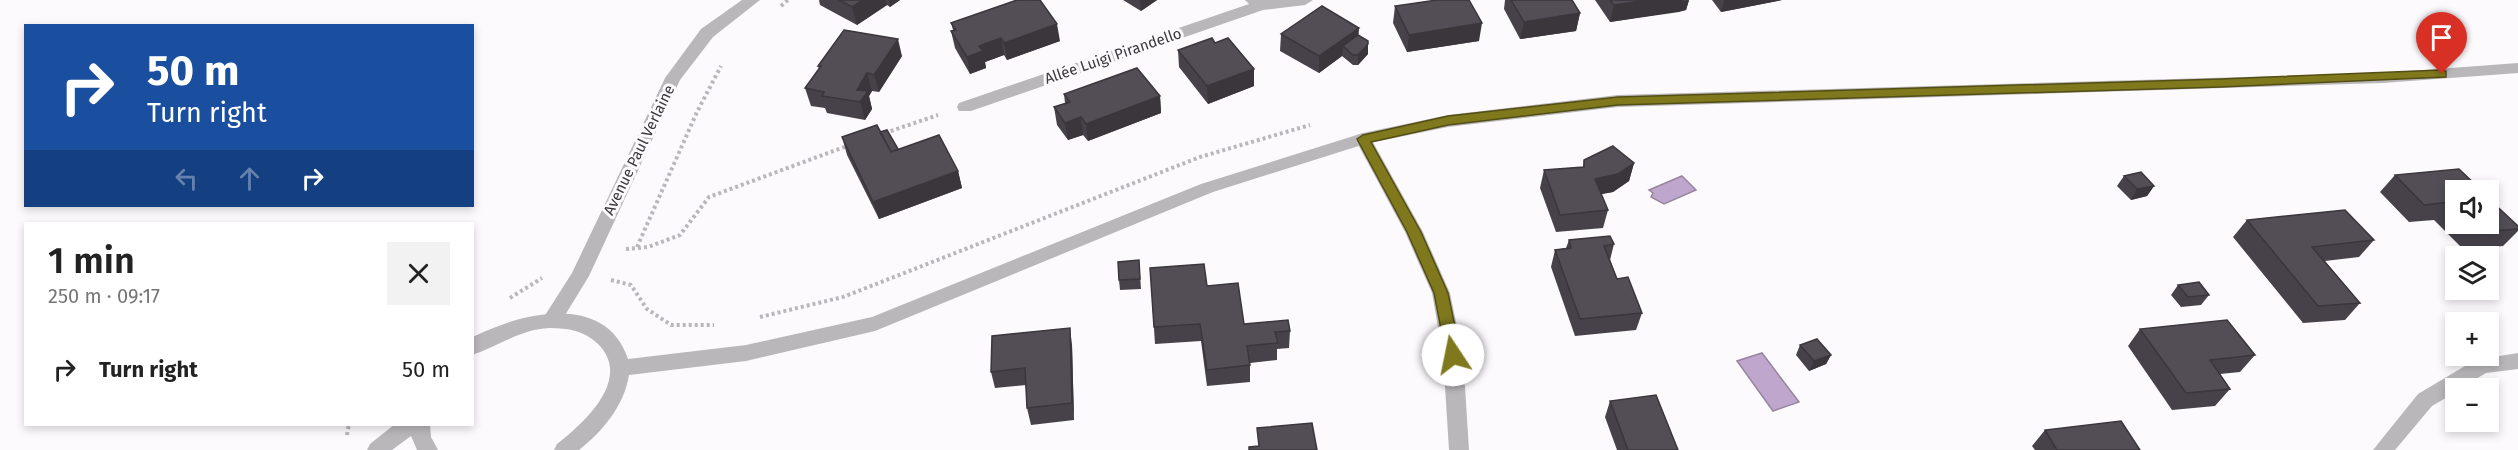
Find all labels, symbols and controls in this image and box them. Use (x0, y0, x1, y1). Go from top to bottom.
pin (2416, 12, 2467, 74)
icon: arrive (2425, 21, 2458, 54)
street label: Allée Luigi Pirandello (1042, 24, 1184, 88)
text: 50 m (147, 46, 240, 96)
icon: right (48, 48, 126, 126)
street label: Avenue Paul Verlaine (600, 82, 678, 218)
text: Turn right (147, 97, 267, 129)
icon: left (170, 162, 203, 195)
icon: ahead (233, 162, 266, 195)
icon: right (296, 162, 329, 195)
map controls (2445, 180, 2499, 432)
button: sound (2445, 180, 2499, 234)
text: 1 min (48, 239, 135, 283)
button: close (387, 242, 450, 305)
button: layers (2445, 246, 2499, 300)
text: 250 m · 09:17 (48, 284, 160, 308)
button: + (2445, 312, 2499, 366)
position arrow (1421, 323, 1485, 387)
icon: right (48, 353, 81, 386)
text: Turn right (99, 356, 198, 383)
text: 50 m (402, 356, 450, 383)
button: − (2445, 378, 2499, 432)

